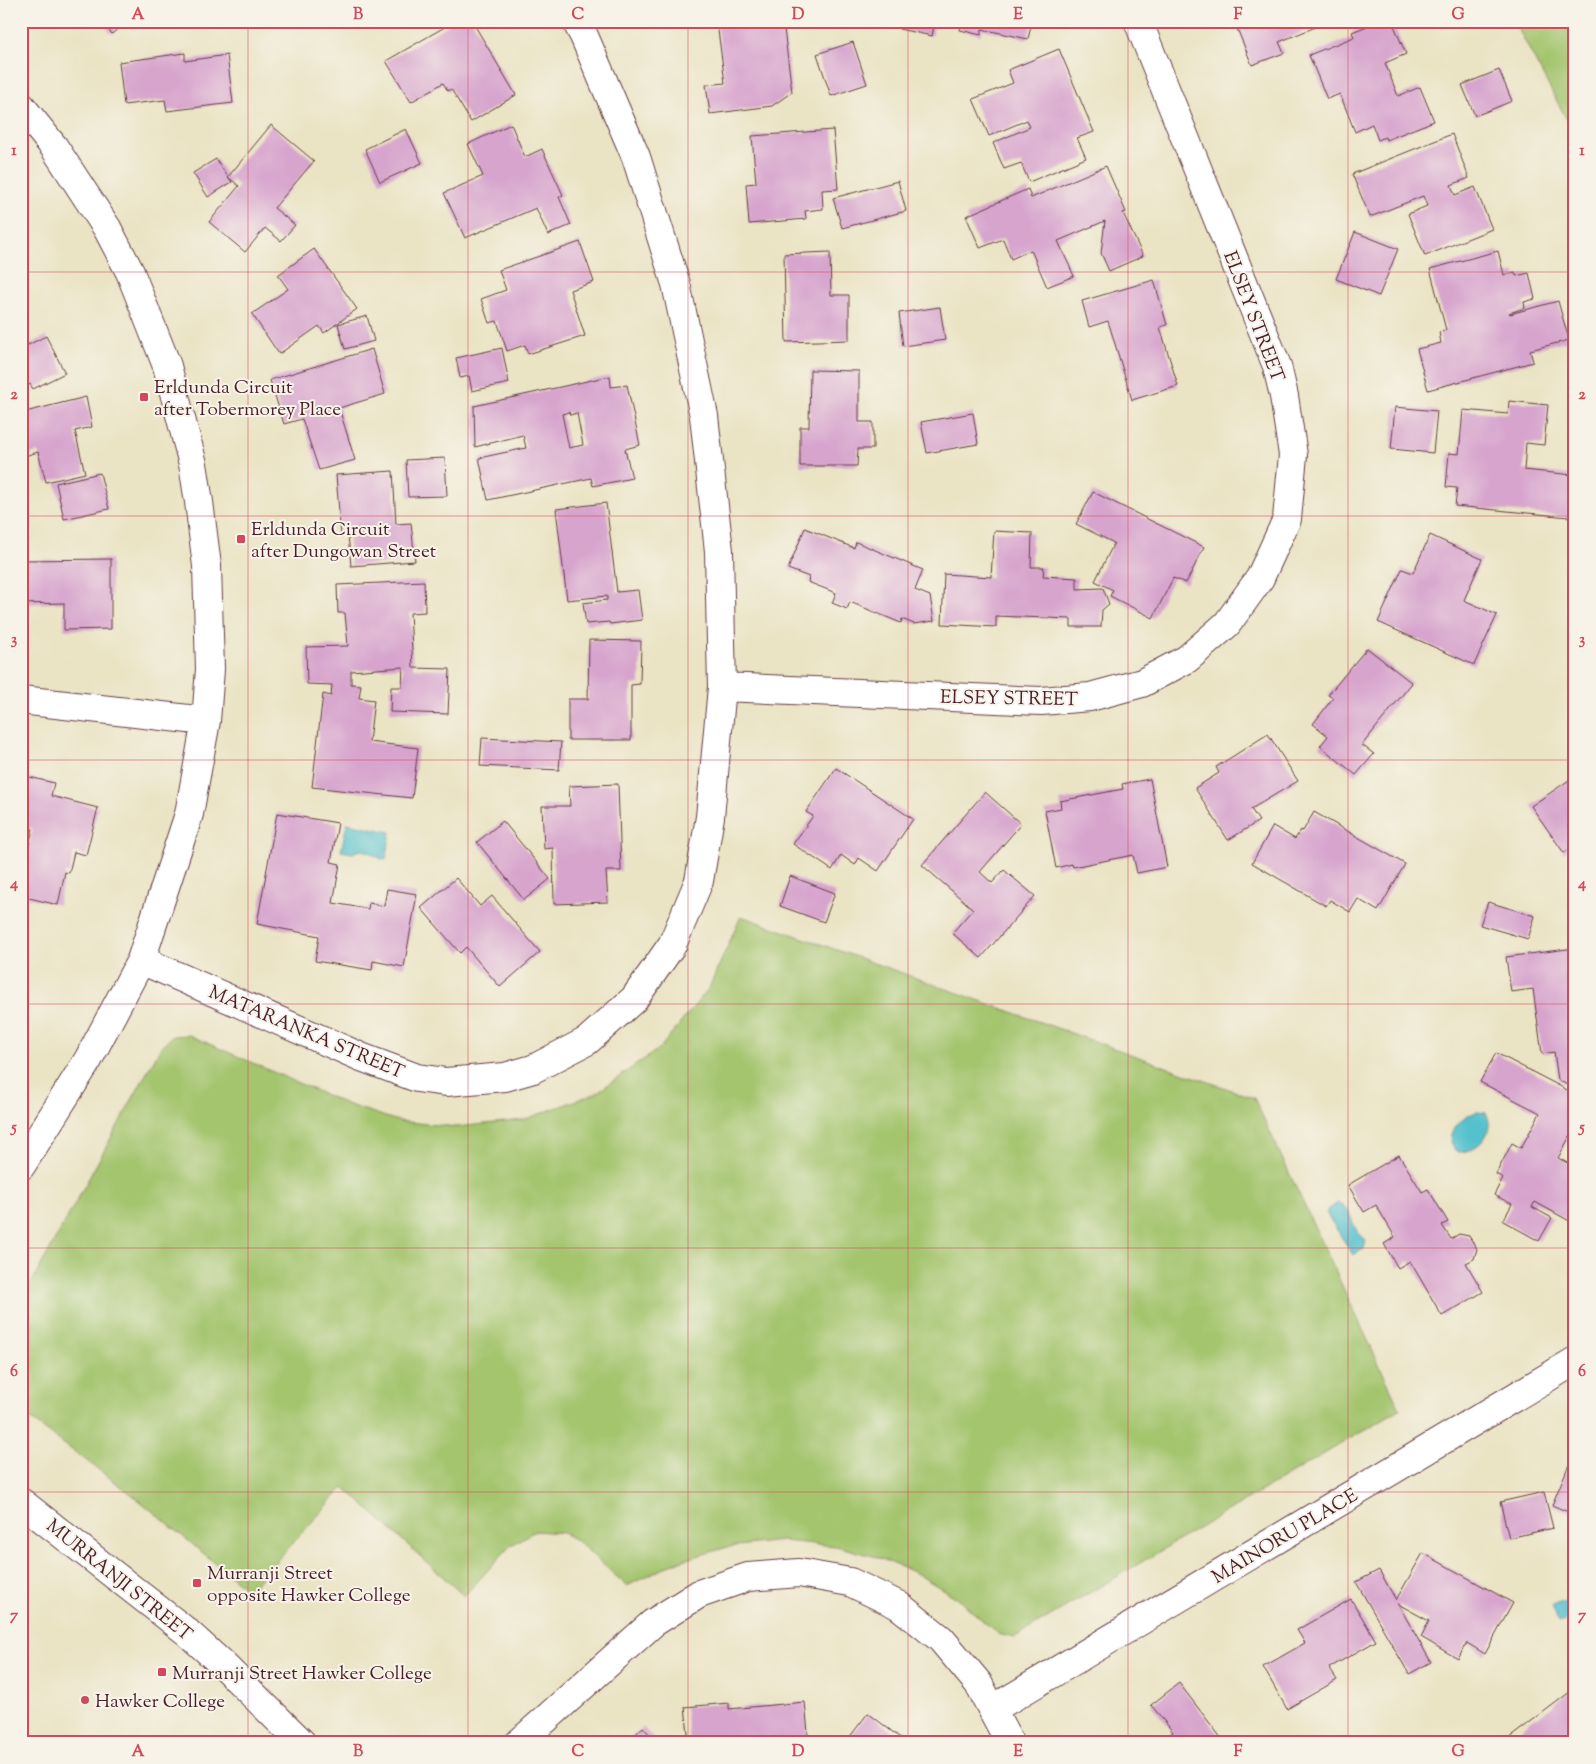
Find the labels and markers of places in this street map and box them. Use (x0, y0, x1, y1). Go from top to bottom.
place label: Erldunda Circuit after Tobermorey Place (154, 375, 341, 424)
marker: Erldunda Circuit after Tobermorey Place (138, 391, 150, 403)
place label: Erldunda Circuit after Dungowan Street (251, 517, 437, 566)
marker: Erldunda Circuit after Dungowan Street (235, 533, 247, 545)
place label: Murranji Street opposite Hawker College (207, 1561, 411, 1610)
marker: Murranji Street opposite Hawker College (191, 1577, 203, 1589)
place label: Murranji Street Hawker College (172, 1661, 432, 1688)
marker: Murranji Street Hawker College (156, 1666, 168, 1678)
place label: Hawker College (95, 1689, 225, 1716)
marker: Hawker College (79, 1694, 91, 1706)

